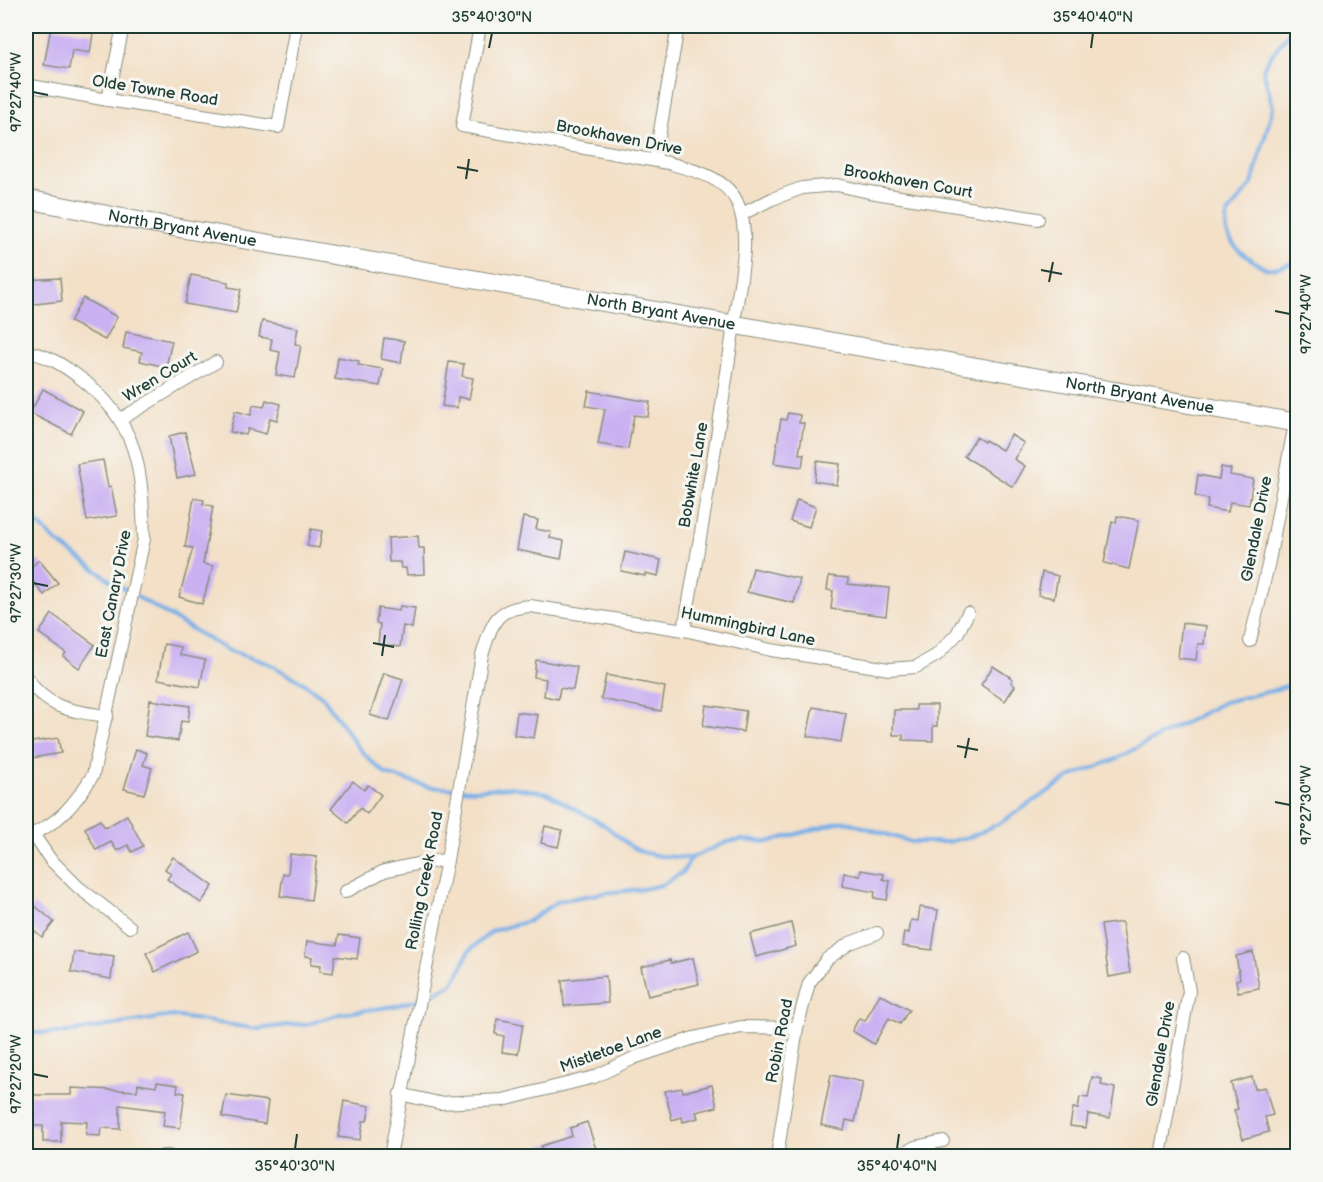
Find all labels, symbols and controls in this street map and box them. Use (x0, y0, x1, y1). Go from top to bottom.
text: 35°40'30"N (452, 8, 532, 27)
text: 35°40'40"N (1053, 8, 1133, 27)
text: 97°27'40"W (7, 52, 26, 132)
street label: Olde Towne Road (91, 72, 219, 110)
street label: Brookhaven Drive (554, 116, 684, 160)
street label: Brookhaven Court (842, 161, 974, 203)
street label: North Bryant Avenue (106, 206, 259, 251)
text: 97°27'40"W (1297, 274, 1316, 354)
street label: North Bryant Avenue (585, 290, 737, 334)
street label: Wren Court (120, 347, 201, 407)
street label: North Bryant Avenue (1064, 373, 1216, 418)
street label: Bobwhite Lane (675, 420, 713, 529)
street label: Glendale Drive (1237, 474, 1277, 583)
street label: East Canary Drive (92, 528, 136, 660)
text: 97°27'30"W (7, 543, 26, 623)
street label: Hummingbird Lane (679, 603, 818, 651)
text: 97°27'30"W (1297, 765, 1316, 845)
street label: Rolling Creek Road (402, 810, 448, 952)
street label: Robin Road (763, 997, 797, 1085)
street label: Glendale Drive (1142, 999, 1180, 1108)
street label: Mistletoe Lane (557, 1023, 665, 1077)
text: 97°27'20"W (7, 1034, 26, 1114)
text: 35°40'30"N (255, 1157, 335, 1176)
text: 35°40'40"N (857, 1157, 937, 1176)

